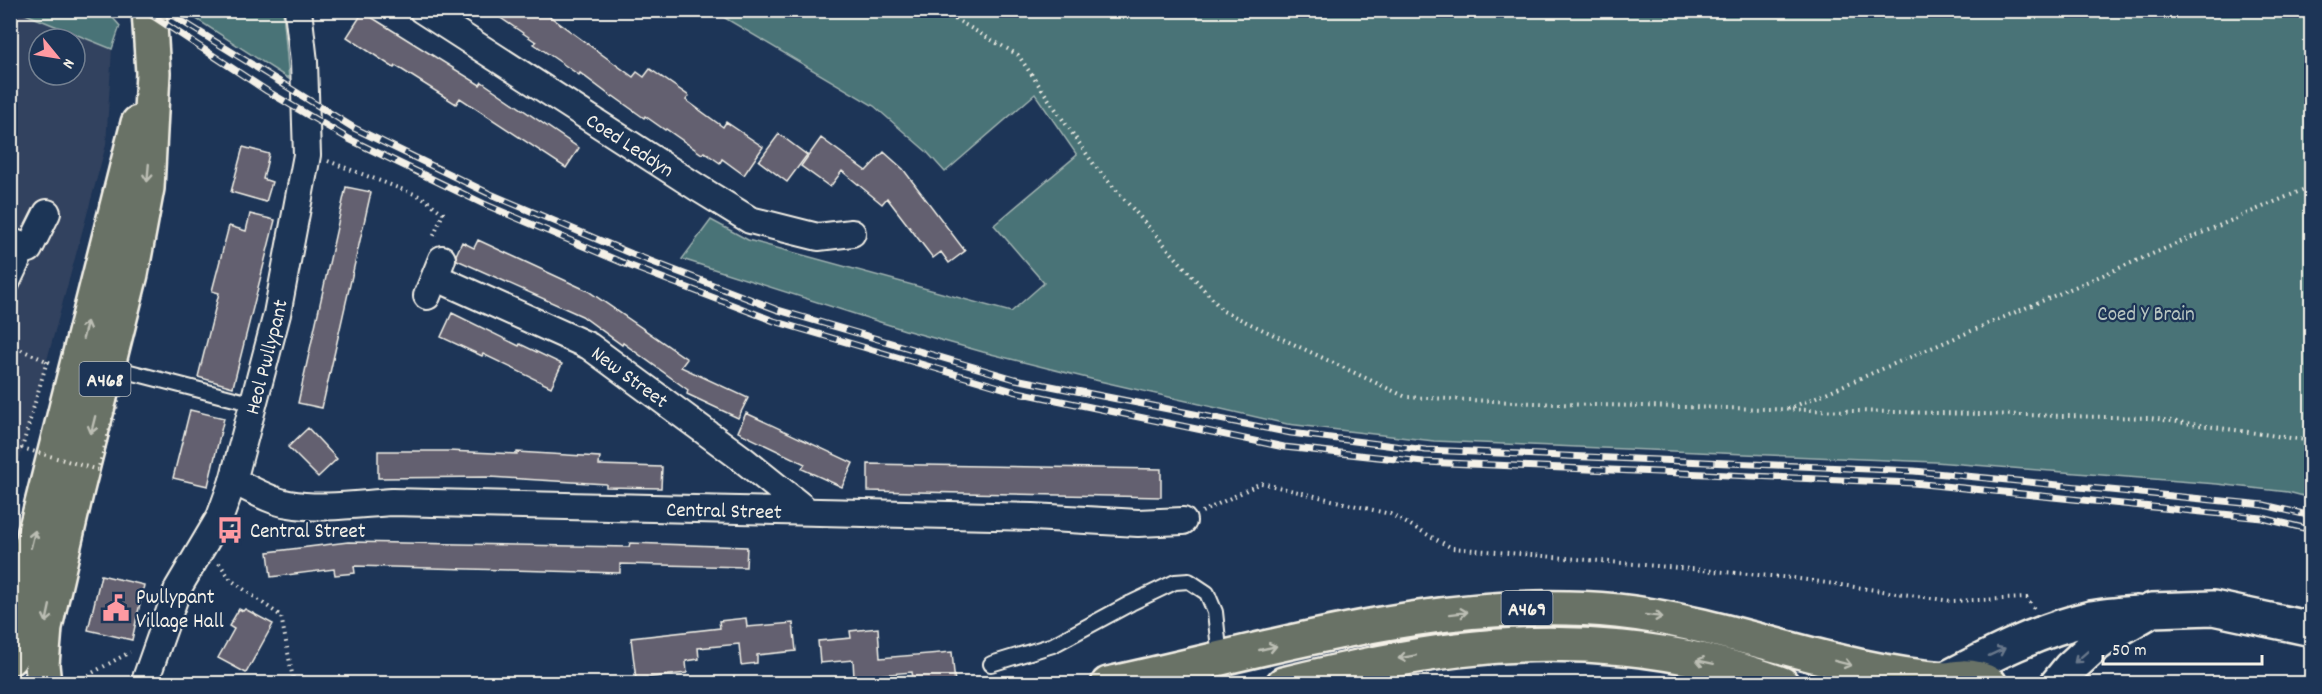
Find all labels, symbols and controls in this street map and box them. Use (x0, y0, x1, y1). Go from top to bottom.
north arrow (27, 27, 87, 87)
text: N (56, 54, 80, 73)
street label: Coed Leddyn (579, 107, 679, 186)
one-way arrow (142, 162, 153, 182)
street label: Heol Pwllypant (239, 297, 297, 418)
park label: Coed Y Brain (2097, 301, 2195, 331)
one-way arrow (80, 320, 91, 339)
street label: New Street (584, 340, 673, 417)
road number: A468 (80, 362, 130, 396)
one-way arrow (87, 415, 98, 434)
street label: Central Street (666, 496, 782, 529)
bus stop icon: Central Street (215, 515, 245, 545)
place label: Central Street (250, 518, 366, 548)
one-way arrow (28, 530, 40, 549)
place label: Pwllypant Village Hall (136, 584, 224, 638)
road number: A469 (1502, 591, 1552, 625)
public building icon: Pwllypant Village Hall (101, 593, 131, 623)
one-way arrow (41, 605, 53, 624)
one-way arrow (1449, 607, 1469, 618)
one-way arrow (1643, 611, 1663, 622)
scale bar (2103, 628, 2262, 666)
text: 50 m (2112, 639, 2147, 664)
one-way arrow (1258, 641, 1277, 653)
one-way arrow (1988, 646, 2006, 658)
one-way arrow (2074, 650, 2089, 664)
one-way arrow (1398, 652, 1418, 663)
one-way arrow (1696, 656, 1716, 667)
one-way arrow (1833, 658, 1852, 669)

